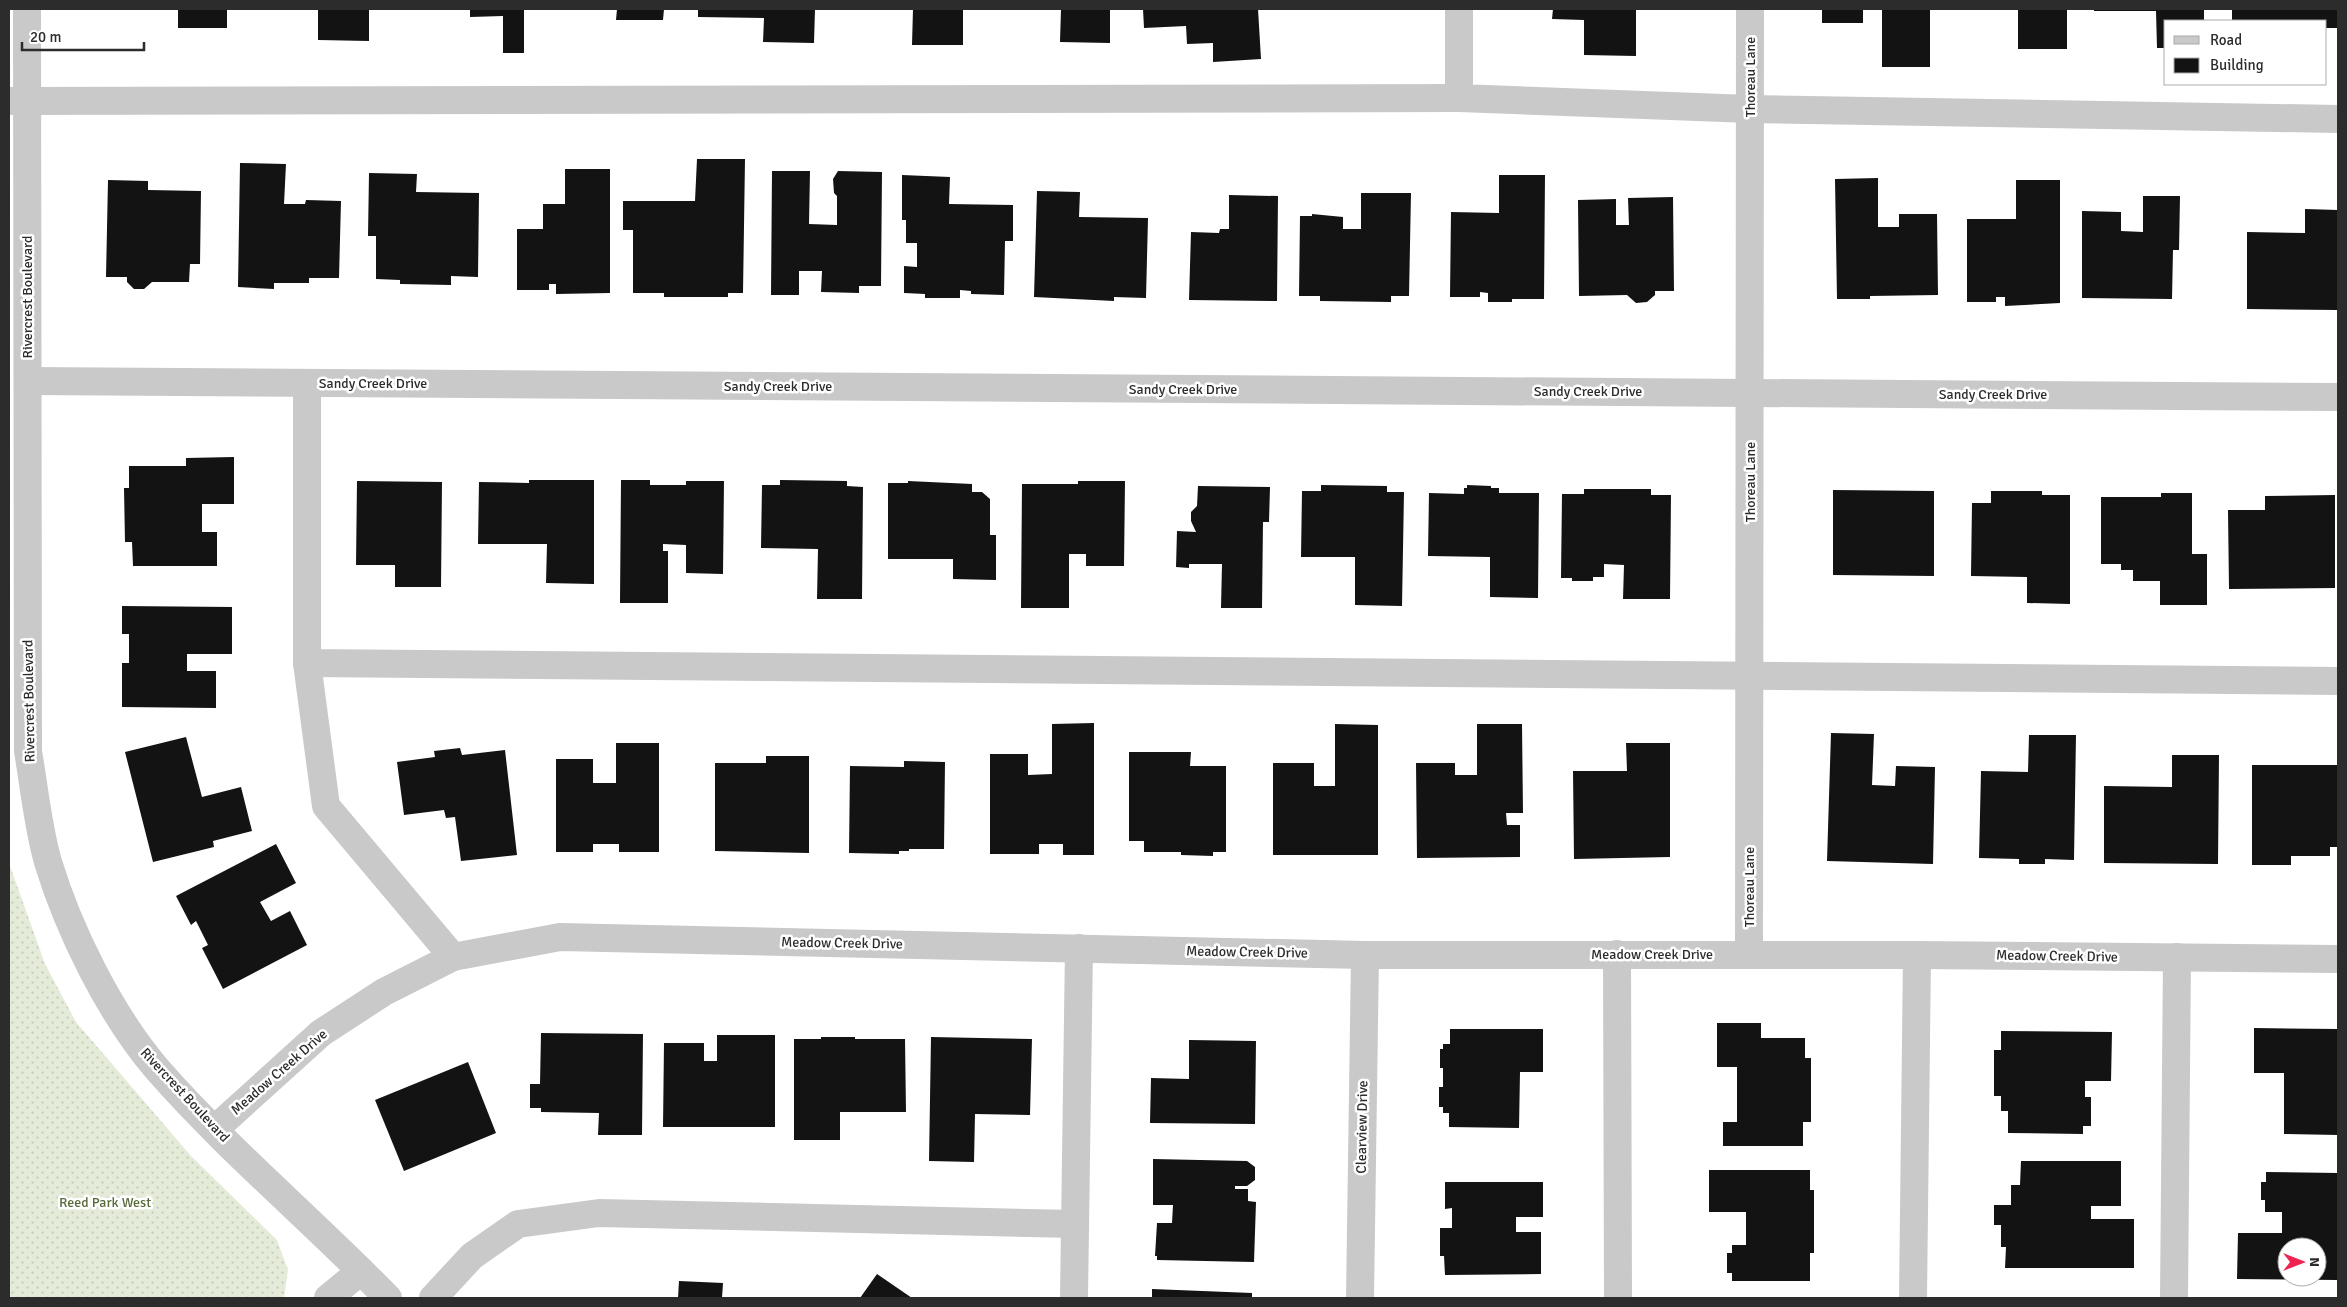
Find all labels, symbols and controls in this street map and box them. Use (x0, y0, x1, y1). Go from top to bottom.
scale bar (22, 20, 145, 52)
legend (2164, 20, 2327, 85)
text: 20 m (30, 28, 61, 46)
text: Road (2210, 31, 2242, 49)
street label: Thoreau Lane (1742, 37, 1759, 117)
text: Building (2210, 56, 2264, 74)
street label: Rivercrest Boulevard (19, 236, 36, 358)
street label: Sandy Creek Drive (319, 375, 427, 392)
street label: Sandy Creek Drive (724, 378, 832, 395)
street label: Sandy Creek Drive (1129, 381, 1237, 398)
street label: Sandy Creek Drive (1534, 383, 1642, 400)
street label: Sandy Creek Drive (1939, 386, 2047, 403)
street label: Thoreau Lane (1742, 442, 1759, 522)
street label: Rivercrest Boulevard (19, 639, 39, 763)
street label: Thoreau Lane (1741, 847, 1758, 927)
street label: Meadow Creek Drive (781, 933, 903, 953)
street label: Meadow Creek Drive (1186, 942, 1308, 962)
street label: Meadow Creek Drive (1591, 946, 1713, 963)
street label: Meadow Creek Drive (1996, 946, 2118, 966)
street label: Meadow Creek Drive (227, 1026, 331, 1118)
street label: Rivercrest Boulevard (137, 1044, 233, 1146)
street label: Clearview Drive (1353, 1080, 1371, 1174)
park label: Reed Park West (59, 1194, 151, 1211)
north arrow (2277, 1237, 2327, 1287)
text: N (2306, 1257, 2323, 1267)

